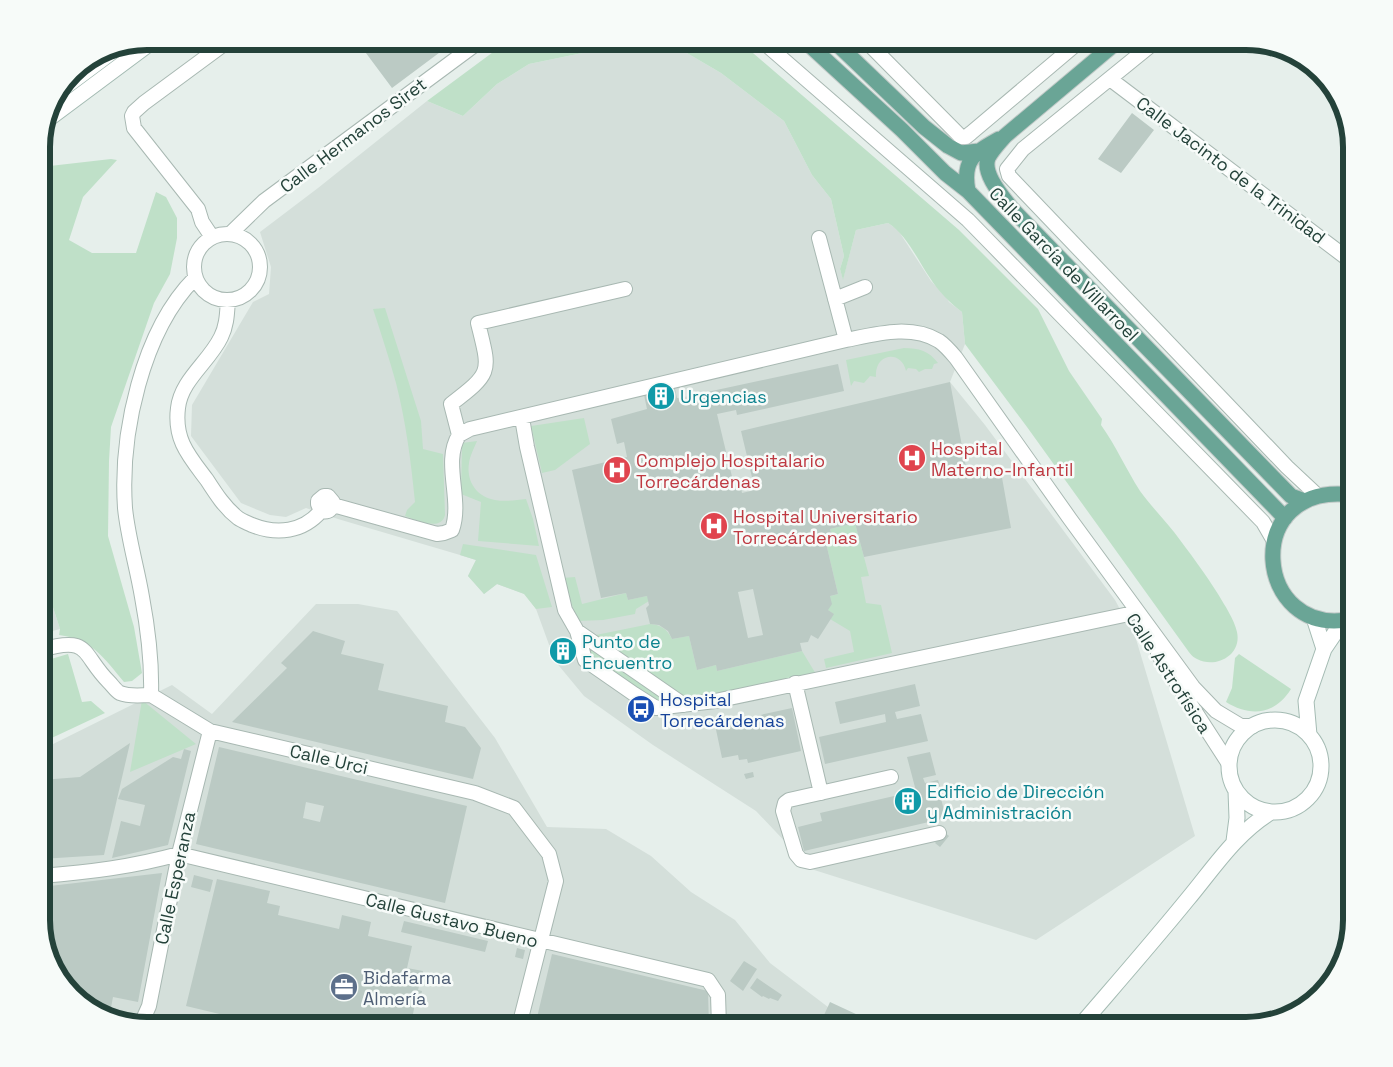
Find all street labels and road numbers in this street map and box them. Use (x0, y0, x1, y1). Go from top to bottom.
street label: Calle Hermanos Siret (275, 72, 431, 198)
street label: Calle Jacinto de la Trinidad (1132, 91, 1330, 249)
street label: Calle García de Villarroel (984, 182, 1144, 346)
street label: Calle Astrofísica (1121, 608, 1217, 738)
street label: Calle Urci (288, 739, 370, 779)
street label: Calle Esperanza (150, 809, 200, 947)
street label: Calle Gustavo Bueno (363, 887, 541, 953)

